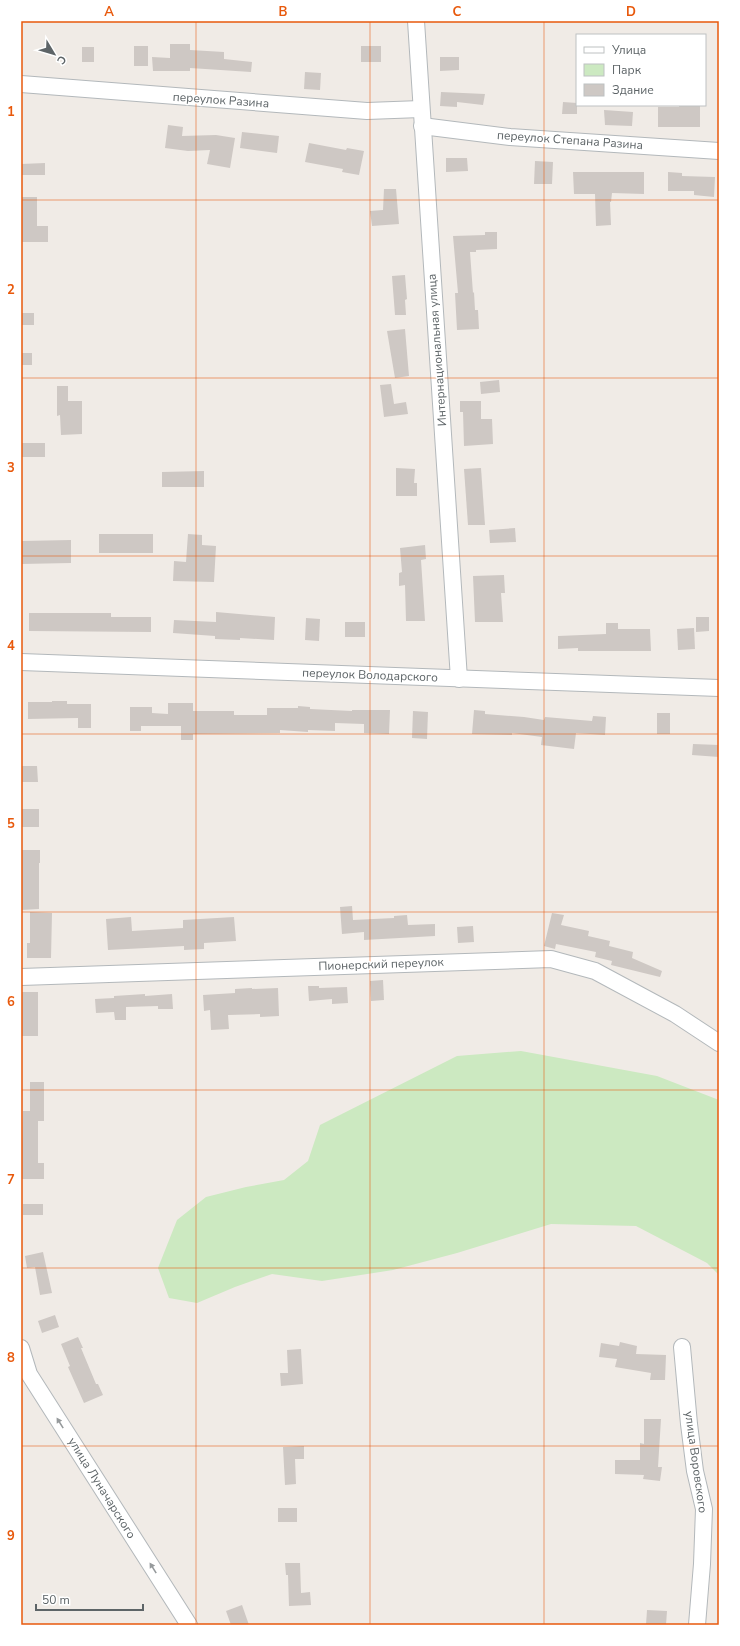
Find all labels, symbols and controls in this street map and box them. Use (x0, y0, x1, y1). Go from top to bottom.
text: A (104, 3, 114, 21)
text: B (279, 3, 288, 21)
text: C (453, 3, 462, 21)
text: D (626, 3, 636, 21)
north arrow (34, 34, 74, 74)
legend (576, 34, 706, 106)
text: Улица (611, 42, 646, 58)
text: С (53, 52, 70, 68)
text: Парк (612, 62, 642, 78)
text: Здание (612, 82, 654, 98)
street label: переулок Разина (172, 89, 270, 111)
text: 1 (7, 103, 15, 121)
street label: переулок Степана Разина (496, 127, 644, 153)
street label: Интернациональная улица (424, 273, 450, 427)
text: 2 (7, 281, 15, 299)
text: 3 (7, 459, 15, 477)
text: 4 (7, 637, 15, 655)
street label: переулок Володарского (302, 665, 438, 685)
text: 5 (7, 815, 15, 833)
street label: Пионерский переулок (318, 954, 445, 974)
text: 6 (7, 993, 15, 1011)
text: 7 (7, 1171, 15, 1189)
text: 8 (7, 1349, 15, 1367)
street label: улица Воровского (681, 1410, 711, 1514)
one-way arrow (57, 1417, 64, 1429)
street label: улица Луначарского (64, 1434, 140, 1542)
text: 9 (7, 1527, 15, 1545)
one-way arrow (149, 1563, 157, 1574)
scale bar (36, 1586, 143, 1612)
text: 50 m (42, 1592, 70, 1608)

